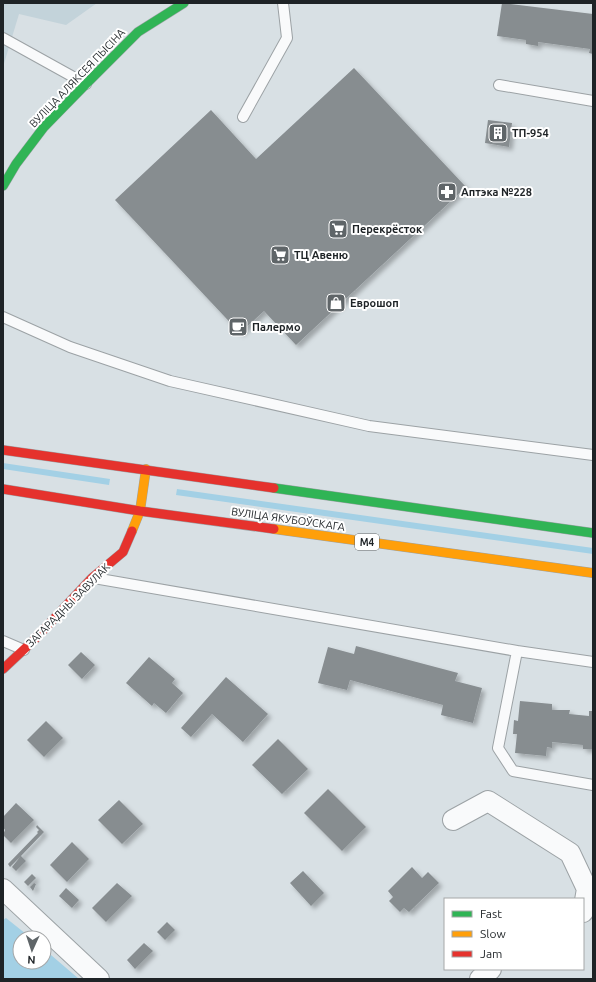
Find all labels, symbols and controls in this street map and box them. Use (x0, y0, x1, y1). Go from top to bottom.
street label: ВУЛІЦА АЛЯКСЕЯ ПЫСІНА (27, 26, 128, 130)
building icon: ТП-954 (487, 122, 509, 144)
place label: ТП-954 (512, 127, 549, 139)
pharmacy icon: Аптэка №228 (436, 181, 458, 203)
place label: Аптэка №228 (461, 186, 532, 198)
supermarket icon: Перекрёсток (327, 218, 349, 240)
place label: Перекрёсток (352, 223, 423, 235)
supermarket icon: ТЦ Авеню (269, 244, 291, 266)
place label: ТЦ Авеню (294, 249, 348, 261)
shop icon: Еврошоп (325, 292, 347, 314)
place label: Еврошоп (350, 297, 399, 309)
cafe icon: Палермо (227, 316, 249, 338)
place label: Палермо (252, 321, 301, 333)
street label: ВУЛІЦА ЯКУБОЎСКАГА (230, 504, 347, 533)
road number: М4 (355, 534, 379, 550)
street label: ЗАГАРАДНЫ ЗАВУЛАК (24, 561, 112, 649)
legend (444, 898, 584, 970)
text: Fast (480, 907, 502, 920)
text: Slow (480, 927, 506, 940)
north arrow (12, 930, 52, 970)
text: Jam (480, 947, 502, 960)
text: N (27, 954, 36, 966)

